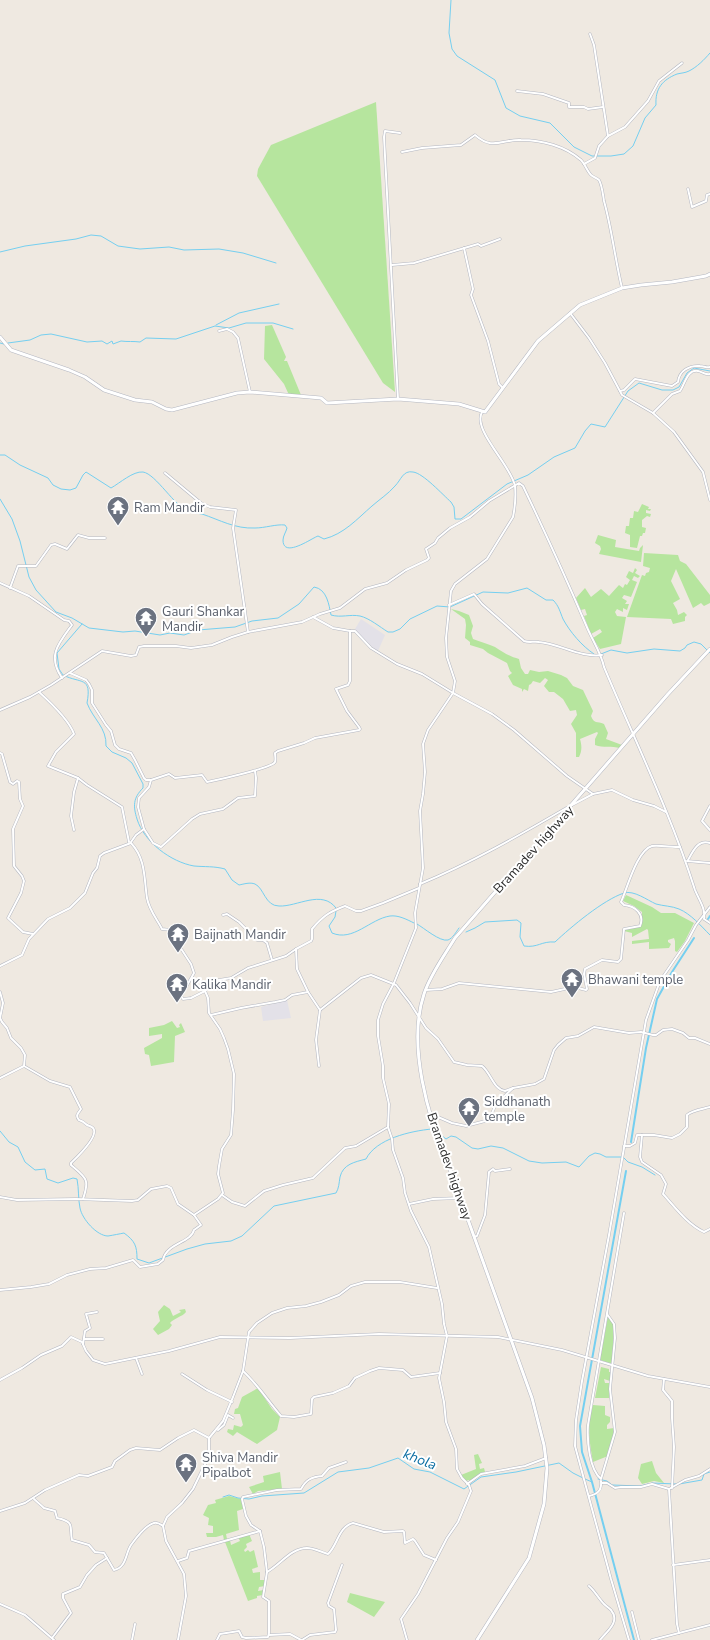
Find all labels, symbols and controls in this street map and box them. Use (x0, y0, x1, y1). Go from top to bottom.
temple icon: Ram Mandir (105, 494, 131, 527)
place label: Ram Mandir (134, 499, 205, 517)
place label: Gauri Shankar Mandir (162, 603, 245, 636)
temple icon: Gauri Shankar Mandir (133, 605, 159, 638)
street label: Bramadev highway (489, 802, 578, 897)
temple icon: Baijnath Mandir (165, 921, 191, 954)
place label: Baijnath Mandir (194, 926, 286, 944)
temple icon: Bhawani temple (559, 966, 585, 999)
temple icon: Kalika Mandir (164, 971, 190, 1004)
place label: Bhawani temple (588, 971, 683, 989)
place label: Kalika Mandir (192, 976, 272, 994)
place label: Siddhanath temple (484, 1093, 551, 1126)
temple icon: Siddhanath temple (456, 1095, 482, 1128)
street label: Bramadev highway (422, 1110, 476, 1223)
water label: khola (400, 1444, 439, 1474)
place label: Shiva Mandir Pipalbot (202, 1449, 278, 1482)
temple icon: Shiva Mandir Pipalbot (173, 1451, 199, 1484)

